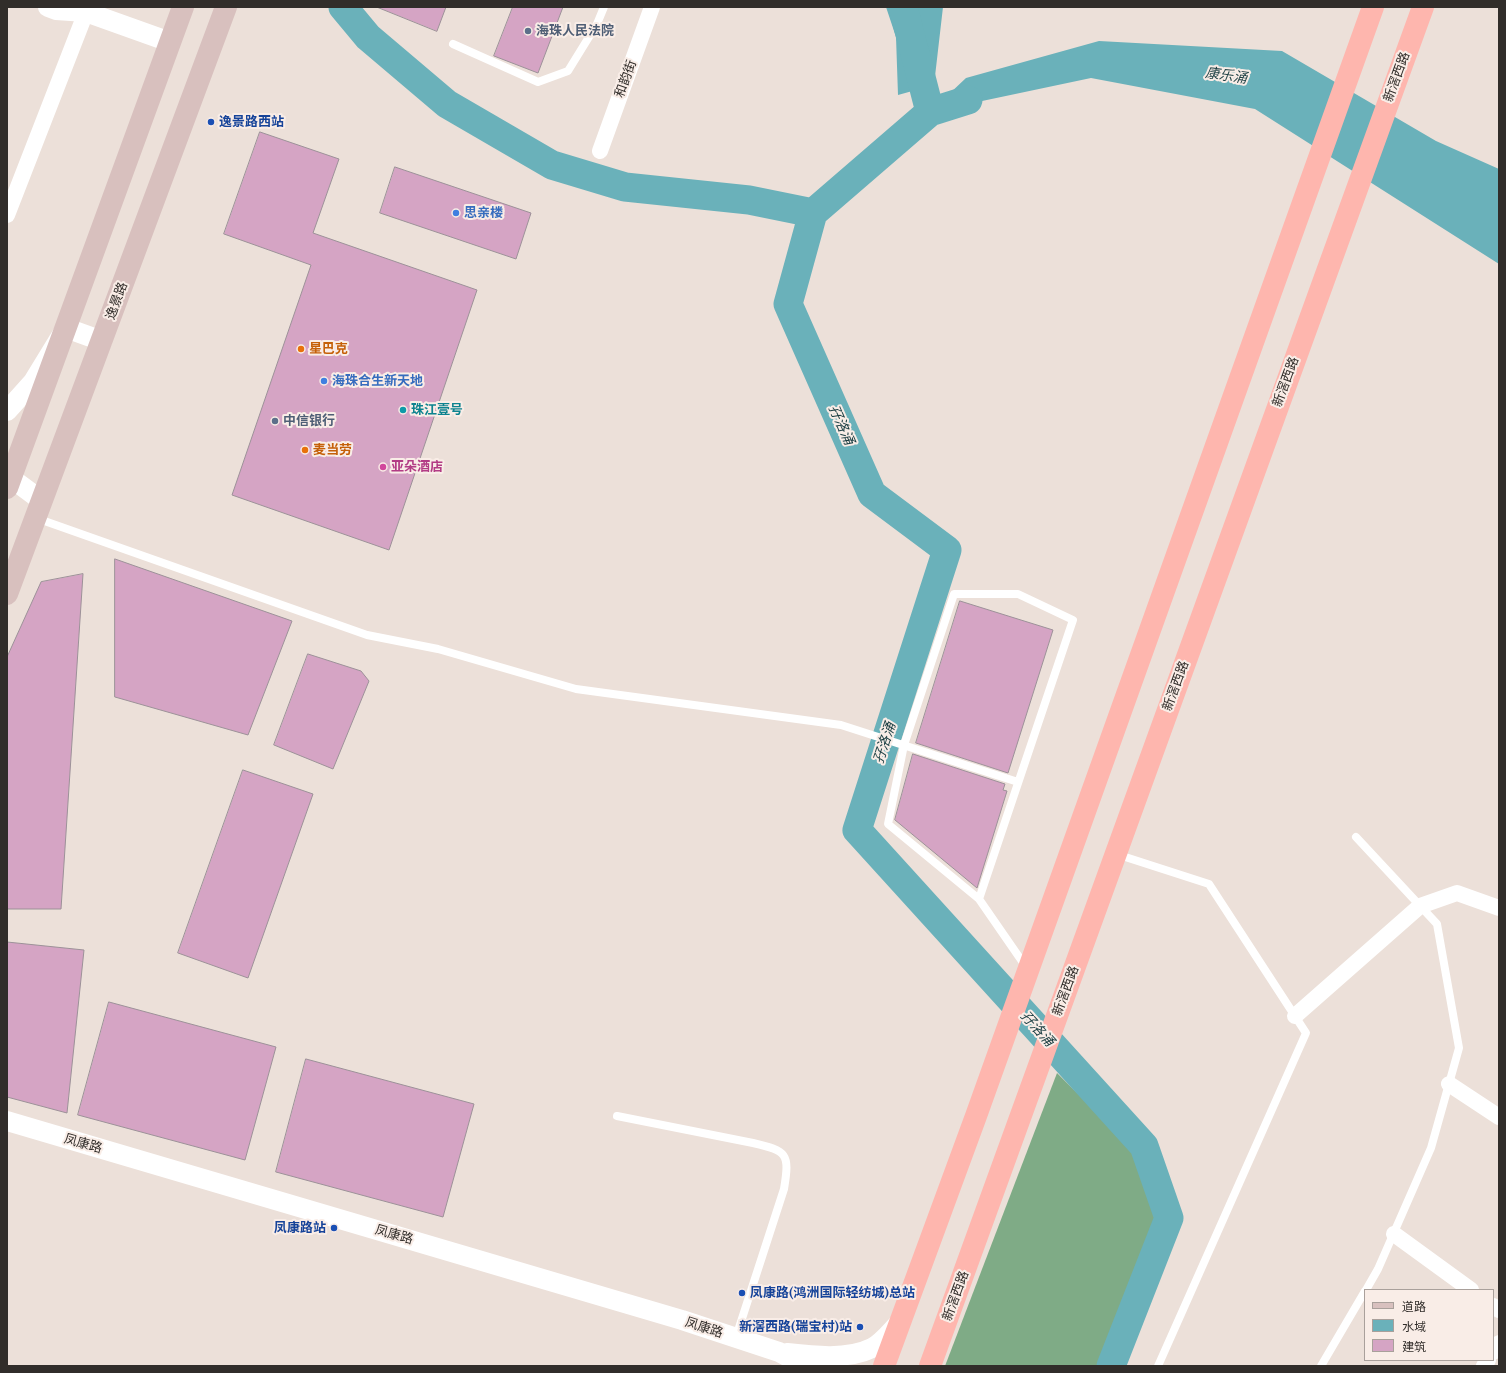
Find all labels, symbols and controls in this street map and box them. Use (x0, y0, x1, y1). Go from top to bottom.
place label: 海珠人民法院 (536, 23, 614, 39)
marker: 海珠人民法院 (523, 26, 533, 36)
street label: 新滘西路 (1381, 50, 1413, 104)
street label: 和韵街 (612, 58, 640, 100)
water label: 康乐涌 (1204, 65, 1248, 87)
place label: 逸景路西站 (219, 114, 284, 130)
marker: 逸景路西站 (206, 117, 216, 127)
place label: 思亲楼 (464, 205, 503, 221)
marker: 思亲楼 (451, 208, 461, 218)
street label: 逸景路 (103, 280, 131, 322)
place label: 星巴克 (309, 341, 348, 357)
marker: 星巴克 (296, 344, 306, 354)
street label: 新滘西路 (1270, 355, 1302, 409)
place label: 海珠合生新天地 (332, 373, 423, 389)
marker: 海珠合生新天地 (319, 376, 329, 386)
place label: 珠江壹号 (411, 402, 463, 418)
water label: 孖洛涌 (825, 402, 857, 448)
marker: 珠江壹号 (398, 405, 408, 415)
place label: 中信银行 (283, 413, 335, 429)
marker: 中信银行 (270, 416, 280, 426)
place label: 麦当劳 (313, 442, 352, 458)
marker: 麦当劳 (300, 445, 310, 455)
place label: 亚朵酒店 (391, 459, 443, 475)
marker: 亚朵酒店 (378, 462, 388, 472)
street label: 新滘西路 (1160, 659, 1192, 713)
water label: 孖洛涌 (871, 720, 899, 766)
street label: 新滘西路 (1050, 964, 1082, 1018)
water label: 孖洛涌 (1017, 1008, 1057, 1050)
street label: 凤康路 (62, 1131, 104, 1157)
place label: 凤康路站 (274, 1220, 326, 1236)
street label: 凤康路 (373, 1222, 415, 1248)
marker: 凤康路站 (329, 1223, 339, 1233)
street label: 新滘西路 (940, 1269, 972, 1323)
place label: 凤康路(鸿洲国际轻纺城)总站 (750, 1285, 915, 1301)
marker: 凤康路(鸿洲国际轻纺城)总站 (737, 1288, 747, 1298)
legend (1364, 1289, 1494, 1361)
text: 道路 (1402, 1299, 1426, 1314)
street label: 凤康路 (683, 1315, 725, 1341)
place label: 新滘西路(瑞宝村)站 (739, 1319, 852, 1335)
text: 水域 (1402, 1319, 1426, 1334)
marker: 新滘西路(瑞宝村)站 (855, 1322, 865, 1332)
text: 建筑 (1402, 1339, 1426, 1354)

